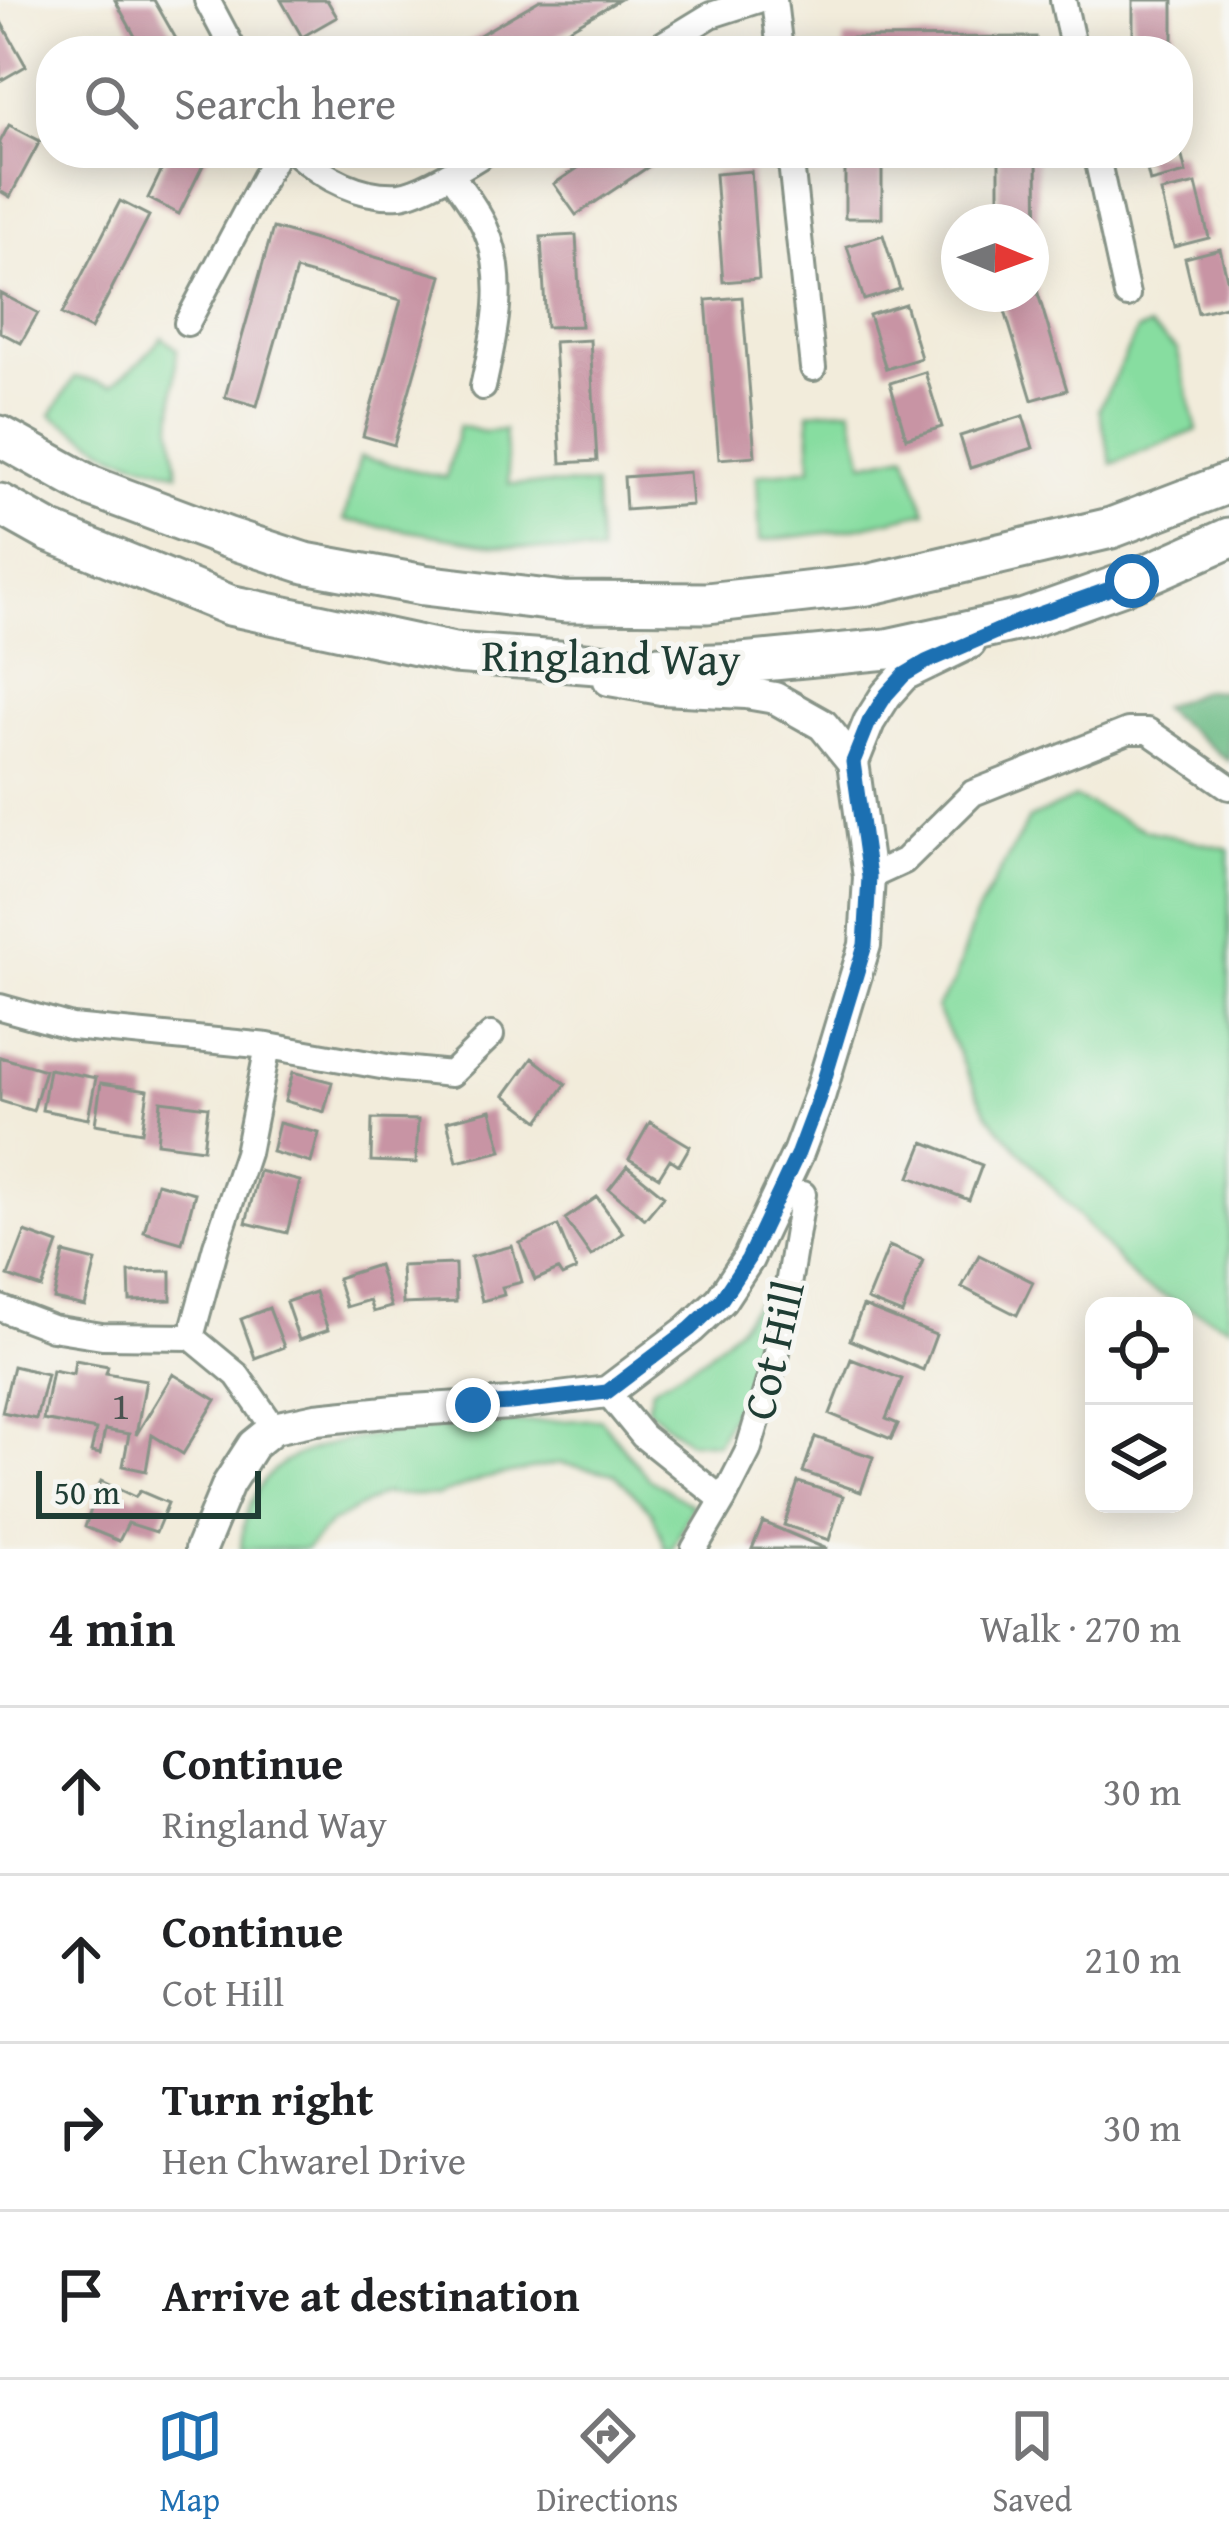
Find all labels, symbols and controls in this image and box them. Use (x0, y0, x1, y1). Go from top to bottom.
search box (36, 36, 1193, 168)
icon: search (78, 69, 144, 135)
text: Search here (174, 70, 396, 135)
north arrow (941, 204, 1049, 312)
route start (1105, 554, 1159, 608)
street label: Ringland Way (481, 622, 742, 691)
street label: Cot Hill (725, 1274, 820, 1426)
map controls (1085, 1297, 1193, 1513)
button: locate (1085, 1297, 1193, 1405)
house number: 1 (112, 1376, 130, 1433)
route end (446, 1378, 500, 1432)
button: layers (1085, 1405, 1193, 1513)
scale bar (36, 1465, 261, 1518)
text: 50 m (54, 1468, 120, 1516)
text: 4 min (48, 1590, 175, 1665)
text: Walk · 270 m (980, 1599, 1181, 1656)
text: Continue (162, 1730, 343, 1795)
icon: ahead (48, 1758, 114, 1824)
text: 30 m (1103, 1762, 1181, 1819)
text: Ringland Way (162, 1795, 387, 1852)
text: Continue (162, 1898, 343, 1963)
icon: ahead (48, 1926, 114, 1992)
text: 210 m (1084, 1930, 1181, 1987)
text: Cot Hill (162, 1963, 284, 2020)
text: Turn right (162, 2066, 374, 2131)
icon: right (48, 2094, 114, 2160)
text: 30 m (1103, 2098, 1181, 2155)
text: Hen Chwarel Drive (162, 2131, 466, 2188)
icon: arrive (48, 2262, 114, 2328)
text: Arrive at destination (162, 2262, 580, 2327)
tab: Map (157, 2403, 223, 2523)
tab: Directions (537, 2403, 678, 2523)
tab: Saved (992, 2403, 1072, 2523)

